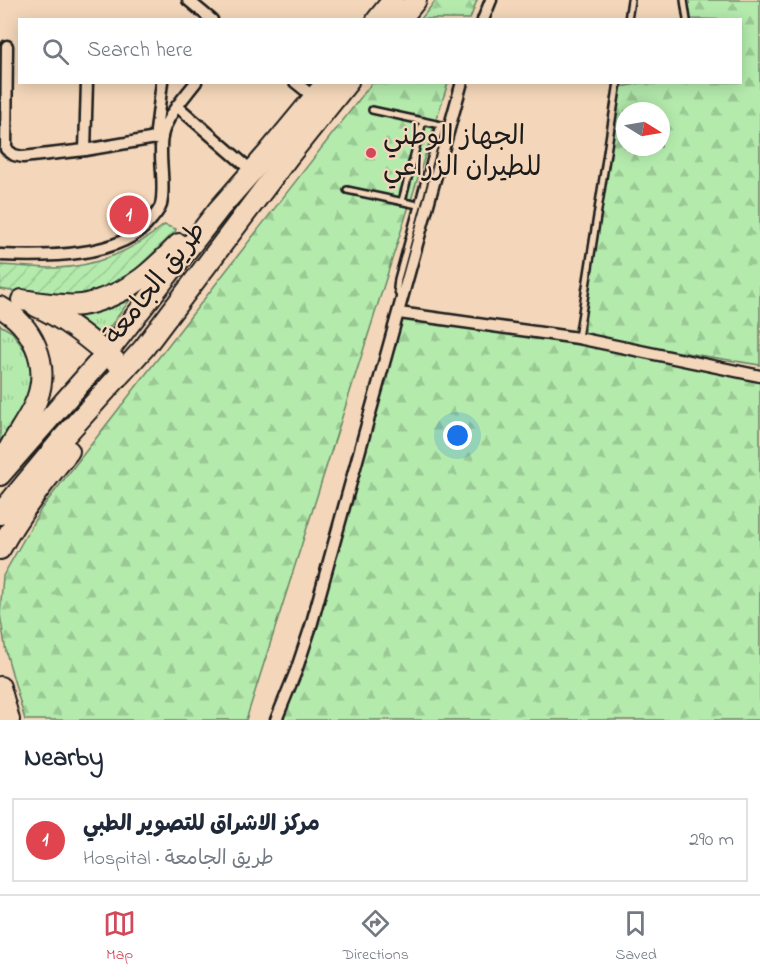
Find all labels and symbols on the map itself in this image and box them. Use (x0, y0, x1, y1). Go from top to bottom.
north arrow (616, 102, 670, 156)
place label: الجهاز الوطني للطيران الزراعي (383, 118, 542, 189)
marker: الجهاز الوطني للطيران الزراعي (364, 146, 378, 160)
pin: 1 (110, 192, 148, 238)
street label: طريق الجامعة (95, 214, 217, 354)
your location (443, 421, 472, 450)

